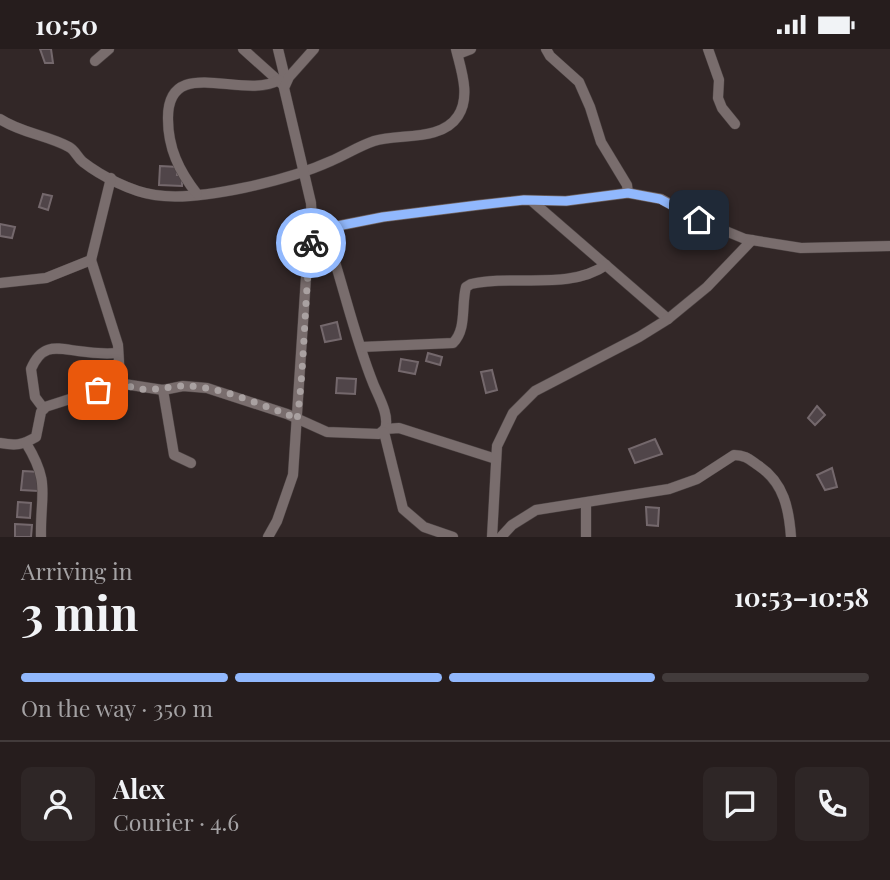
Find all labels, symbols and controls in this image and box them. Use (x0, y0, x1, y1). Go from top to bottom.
text: 10:50 (35, 7, 98, 42)
pin (669, 190, 729, 250)
icon: home (680, 201, 718, 239)
courier (276, 208, 346, 278)
icon: bike (292, 224, 330, 262)
pin (68, 360, 128, 420)
icon: bag (79, 371, 117, 409)
text: Arriving in (21, 555, 133, 586)
text: 10:53–10:58 (734, 579, 869, 614)
text: 3 min (21, 581, 138, 643)
text: On the way · 350 m (21, 692, 213, 723)
button: person (21, 767, 95, 841)
button: chat (703, 767, 777, 841)
button: phone (795, 767, 869, 841)
text: Alex (113, 771, 165, 806)
text: Courier · 4.6 (113, 806, 239, 837)

